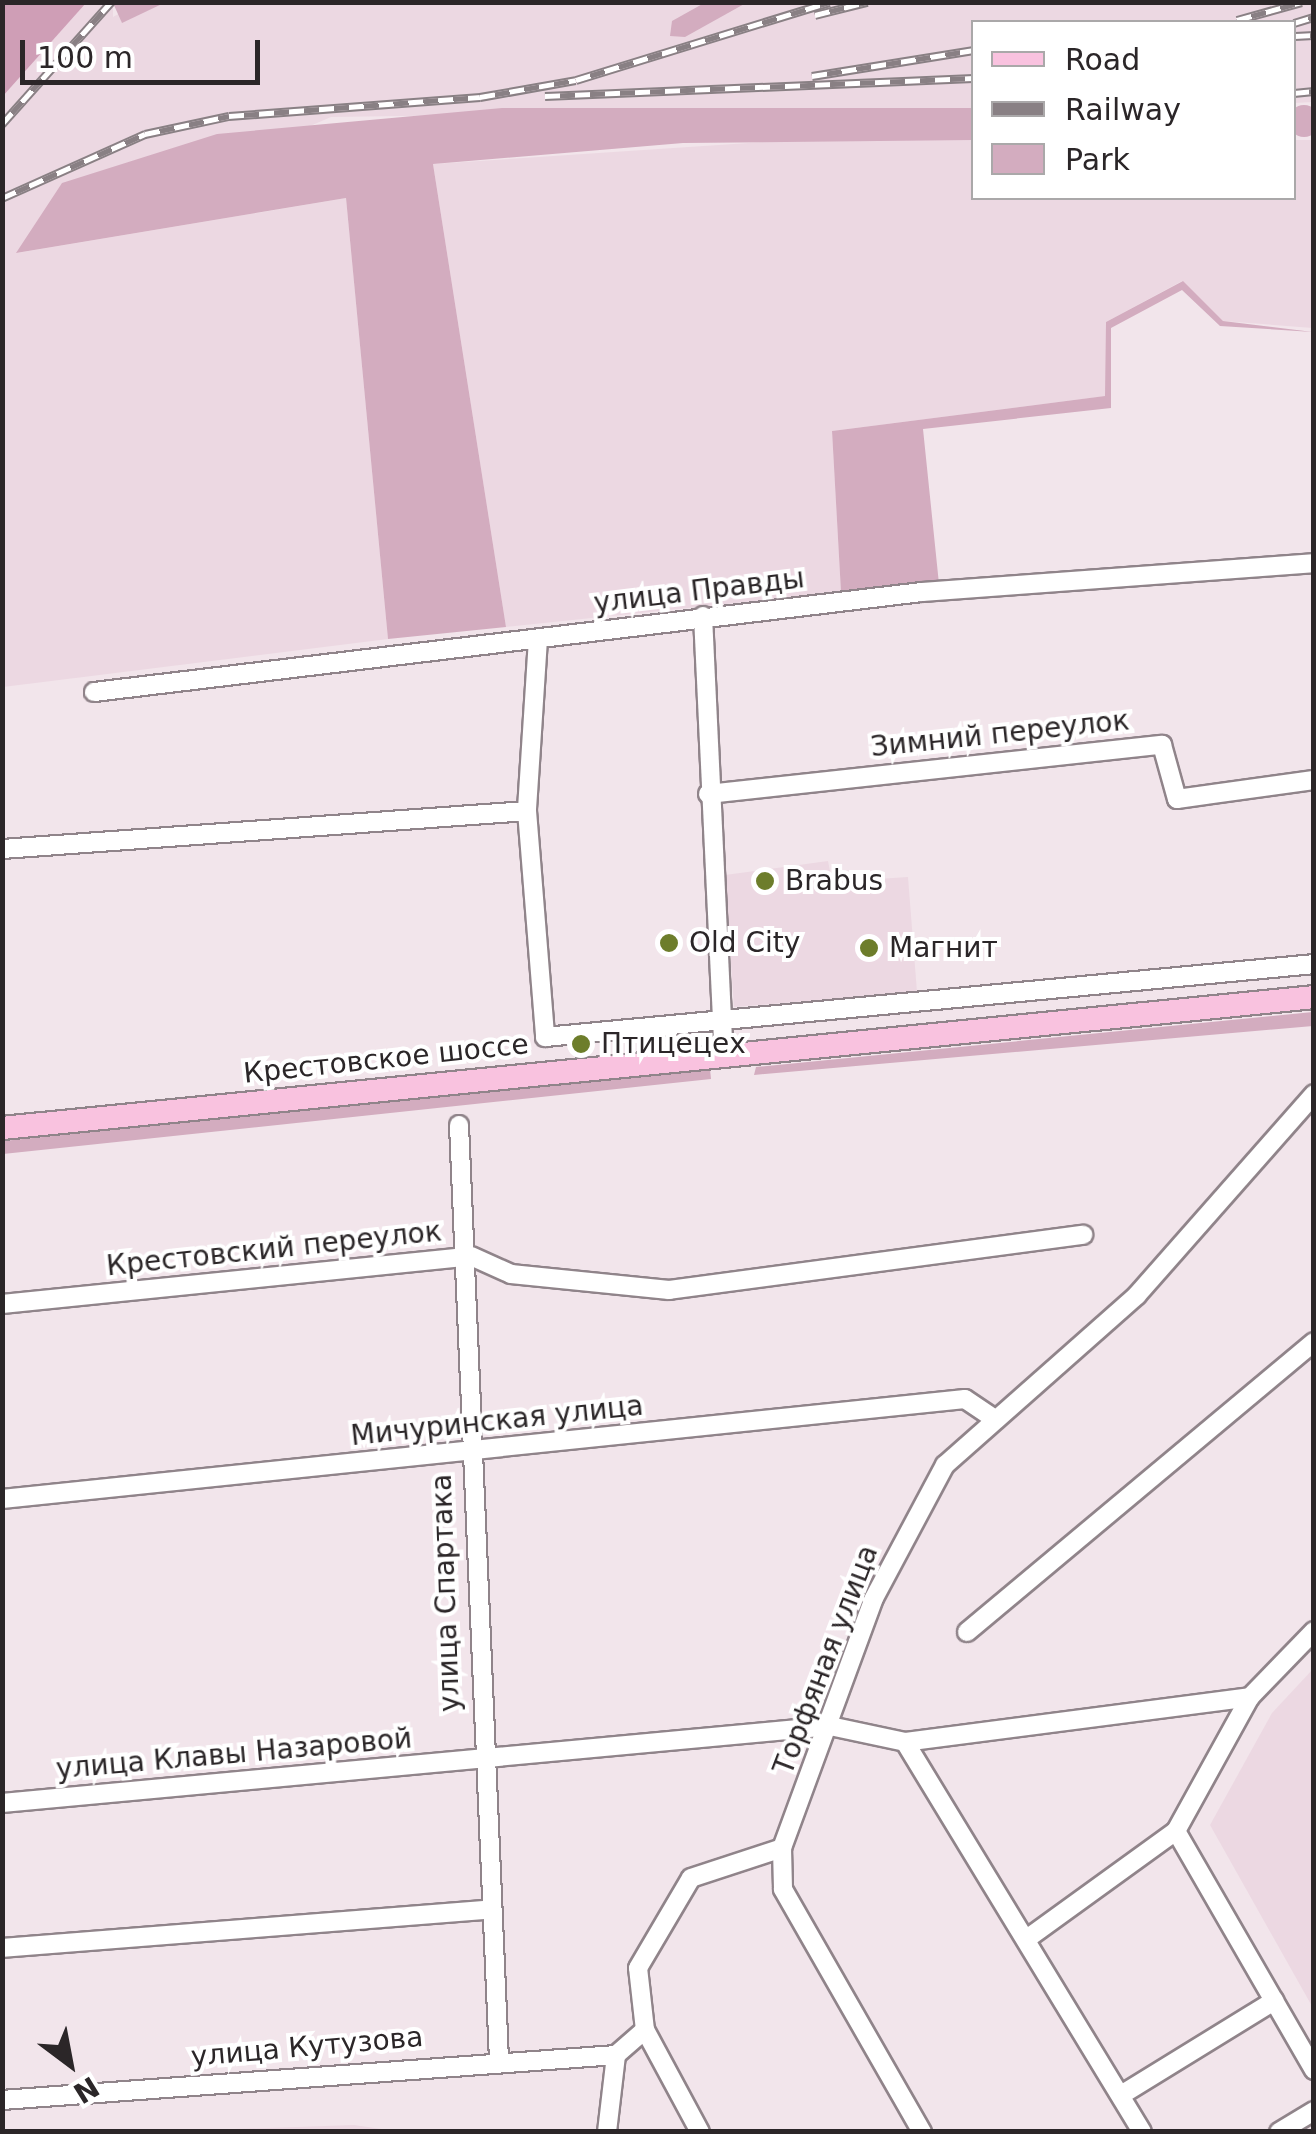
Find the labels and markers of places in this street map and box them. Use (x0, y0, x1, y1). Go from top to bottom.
place label: Brabus (785, 864, 883, 898)
marker: Brabus (754, 870, 776, 892)
place label: Old City (689, 926, 800, 960)
place label: Магнит (889, 931, 998, 965)
marker: Old City (658, 932, 680, 954)
marker: Магнит (858, 937, 880, 959)
place label: Птицецех (601, 1027, 746, 1061)
marker: Птицецех (570, 1033, 592, 1055)

